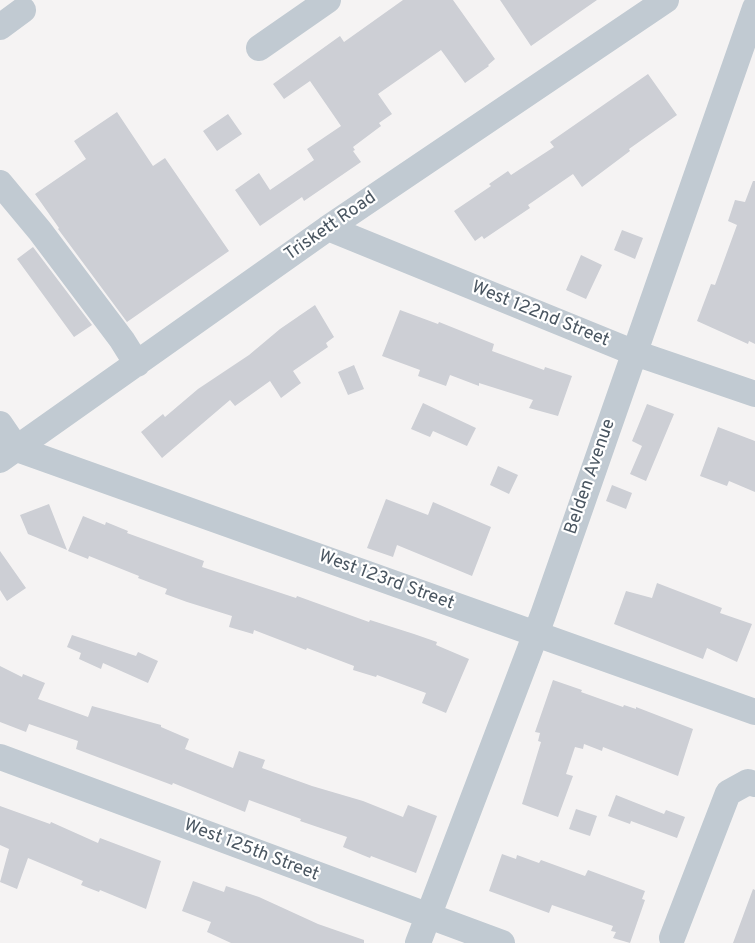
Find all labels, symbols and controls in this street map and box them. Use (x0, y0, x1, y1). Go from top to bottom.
street label: Triskett Road (281, 188, 381, 266)
street label: West 122nd Street (468, 278, 612, 352)
street label: Belden Avenue (561, 416, 621, 538)
street label: West 123rd Street (315, 546, 457, 616)
street label: West 125th Street (180, 815, 322, 887)

